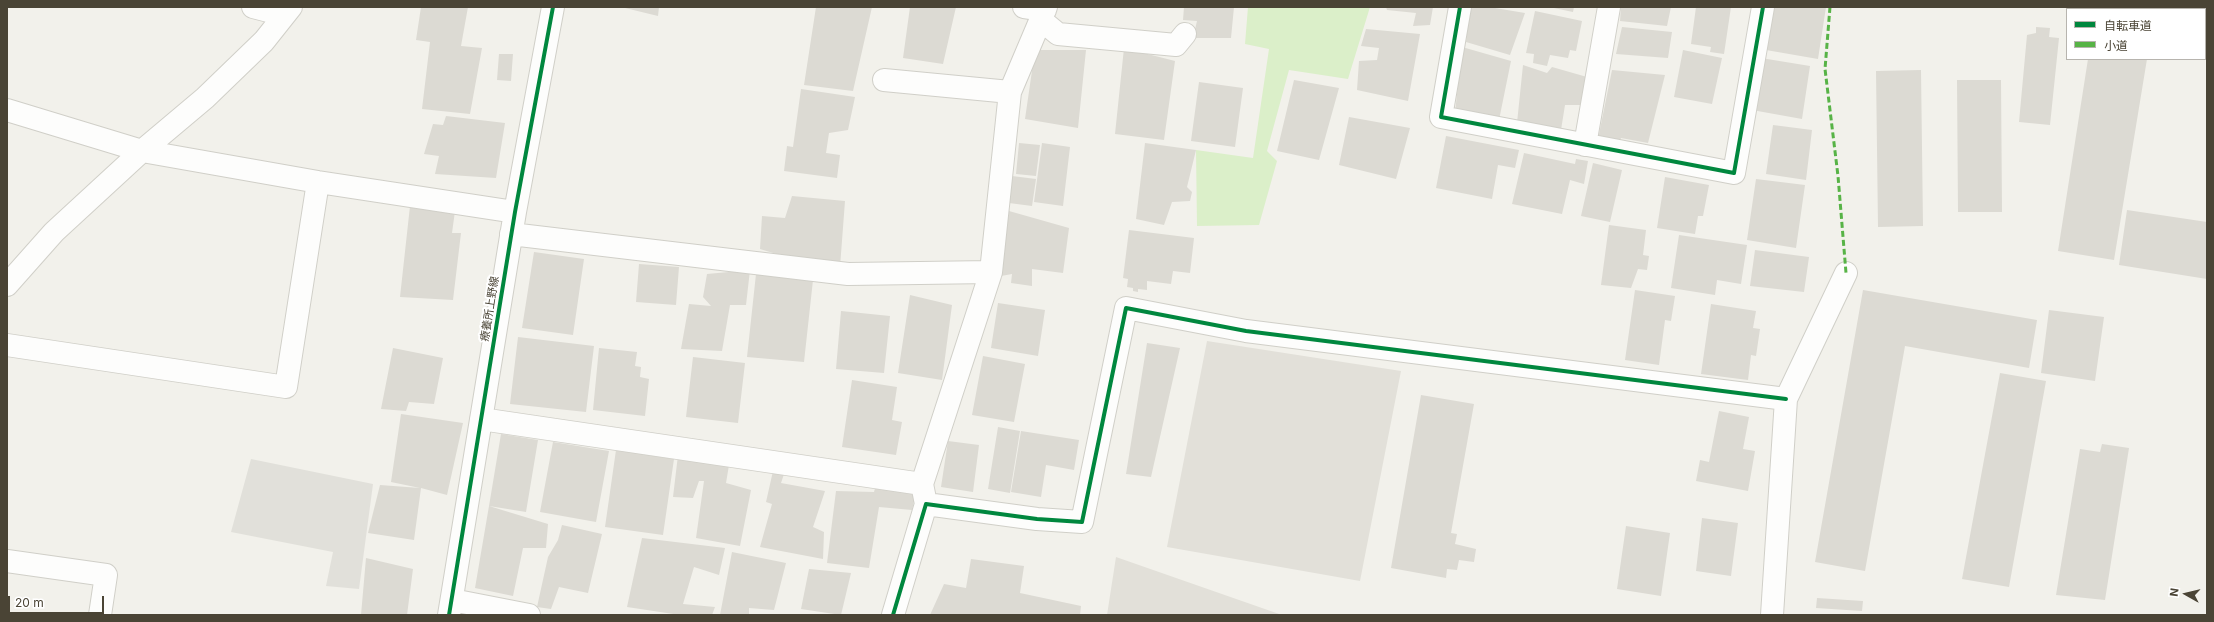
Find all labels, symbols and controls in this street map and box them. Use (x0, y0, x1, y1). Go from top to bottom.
legend (2066, 8, 2206, 60)
text: 自転車道 (2104, 18, 2152, 33)
text: 小道 (2104, 38, 2128, 53)
street label: 療養所上野線 (478, 275, 502, 343)
north arrow (2166, 574, 2206, 614)
text: N (2167, 587, 2182, 597)
scale bar (10, 588, 106, 614)
text: 20 m (15, 595, 44, 610)

